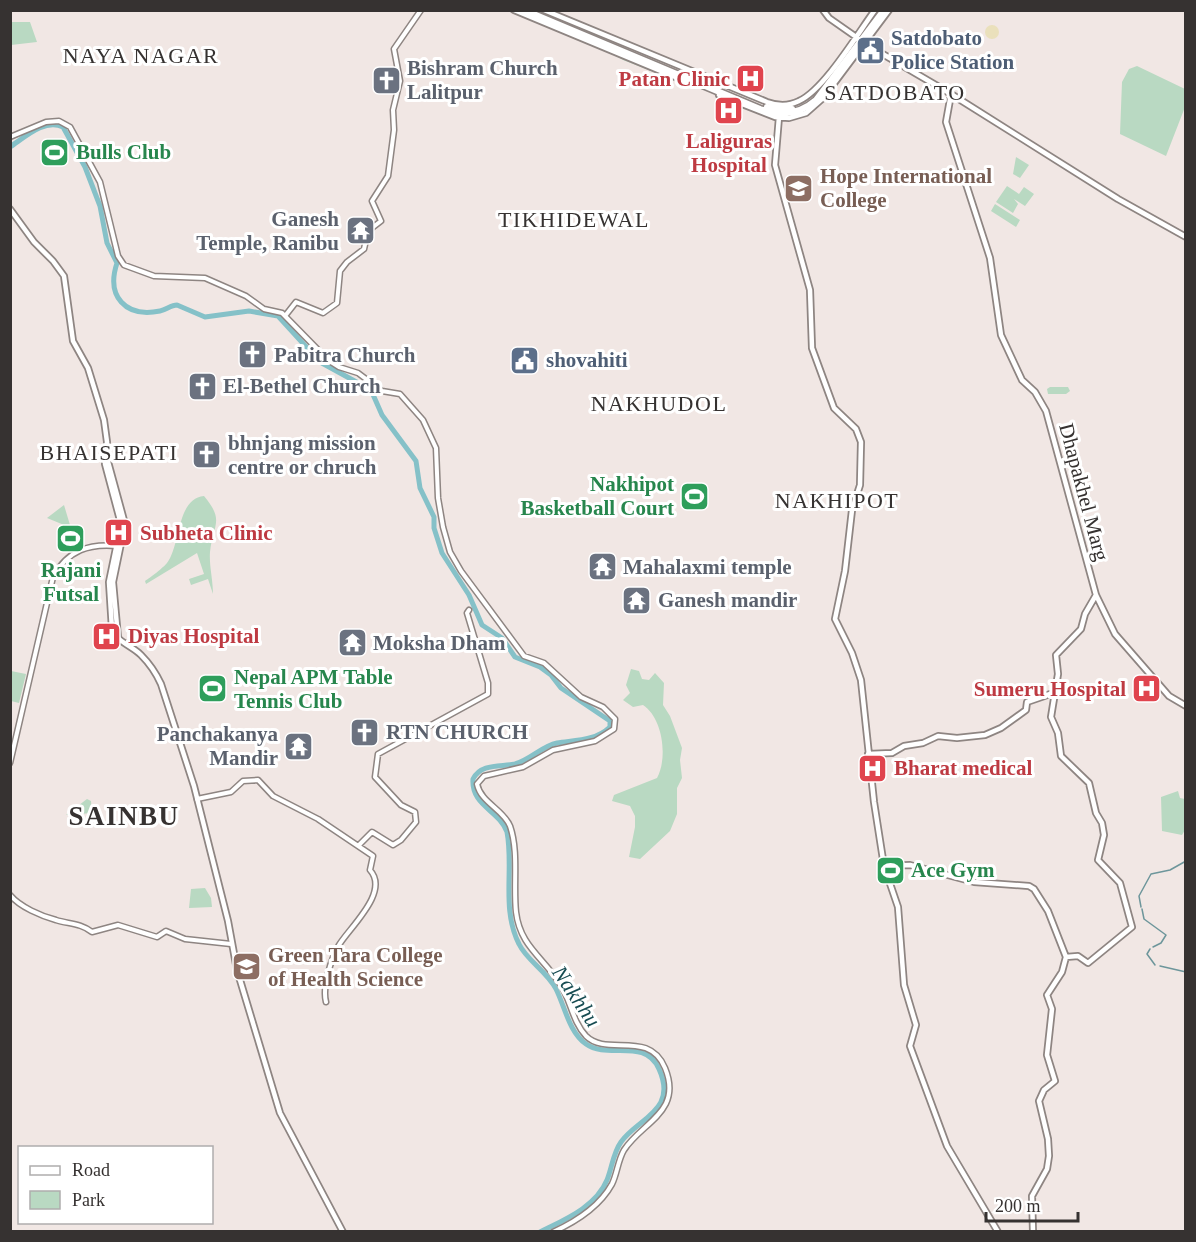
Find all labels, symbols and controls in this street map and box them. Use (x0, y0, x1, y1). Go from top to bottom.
place label: Satdobato Police Station (891, 26, 1014, 74)
public building icon: Satdobato Police Station (854, 34, 886, 66)
district label: NAYA NAGAR (63, 43, 219, 68)
place label: Bishram Church Lalitpur (407, 56, 558, 104)
hospital icon: Patan Clinic (735, 63, 767, 95)
church icon: Bishram Church Lalitpur (370, 64, 402, 96)
place label: Patan Clinic (619, 67, 730, 91)
district label: SATDOBATO (824, 80, 966, 105)
hospital icon: Laliguras Hospital (713, 94, 745, 126)
place label: Laliguras Hospital (686, 129, 772, 177)
sports icon: Bulls Club (39, 136, 71, 168)
place label: Bulls Club (76, 140, 171, 164)
place label: Hope International College (820, 164, 992, 212)
school or university icon: Hope International College (783, 172, 815, 204)
place label: Ganesh Temple, Ranibu (196, 207, 339, 255)
district label: TIKHIDEWAL (498, 207, 650, 232)
temple icon: Ganesh Temple, Ranibu (344, 215, 376, 247)
church icon: Pabitra Church (237, 339, 269, 371)
place label: Pabitra Church (274, 343, 416, 367)
public building icon: shovahiti (509, 344, 541, 376)
place label: shovahiti (546, 348, 628, 372)
church icon: El-Bethel Church (186, 370, 218, 402)
place label: El-Bethel Church (223, 374, 381, 398)
district label: NAKHUDOL (591, 391, 727, 416)
street label: Dhapakhel Marg (1054, 421, 1114, 564)
place label: bhnjang mission centre or chruch (228, 431, 377, 479)
church icon: bhnjang mission centre or chruch (191, 439, 223, 471)
district label: BHAISEPATI (40, 440, 178, 465)
place label: Nakhipot Basketball Court (521, 472, 674, 520)
sports icon: Nakhipot Basketball Court (679, 480, 711, 512)
district label: NAKHIPOT (775, 488, 899, 513)
hospital icon: Subheta Clinic (103, 517, 135, 549)
place label: Subheta Clinic (140, 521, 272, 545)
sports icon: Rajani Futsal (55, 523, 87, 555)
temple icon: Mahalaxmi temple (586, 551, 618, 583)
place label: Mahalaxmi temple (623, 555, 792, 579)
place label: Rajani Futsal (41, 558, 101, 606)
temple icon: Ganesh mandir (621, 584, 653, 616)
place label: Ganesh mandir (658, 588, 797, 612)
hospital icon: Diyas Hospital (91, 620, 123, 652)
place label: Diyas Hospital (128, 624, 259, 648)
temple icon: Moksha Dham (336, 627, 368, 659)
place label: Moksha Dham (373, 631, 506, 655)
place label: Nepal APM Table Tennis Club (234, 665, 393, 713)
sports icon: Nepal APM Table Tennis Club (197, 673, 229, 705)
hospital icon: Sumeru Hospital (1131, 673, 1163, 705)
place label: Sumeru Hospital (974, 677, 1126, 701)
church icon: RTN CHURCH (349, 716, 381, 748)
place label: RTN CHURCH (386, 720, 528, 744)
place label: Panchakanya Mandir (157, 722, 278, 770)
temple icon: Panchakanya Mandir (283, 730, 315, 762)
hospital icon: Bharat medical (857, 752, 889, 784)
place label: Bharat medical (894, 756, 1032, 780)
district label: SAINBU (68, 801, 180, 831)
sports icon: Ace Gym (874, 854, 906, 886)
place label: Ace Gym (911, 858, 995, 882)
place label: Green Tara College of Health Science (268, 943, 443, 991)
school or university icon: Green Tara College of Health Science (231, 951, 263, 983)
water label: Nakhhu (547, 960, 606, 1032)
legend (18, 1146, 213, 1224)
text: Road (72, 1160, 110, 1180)
scale bar (986, 1185, 1078, 1223)
text: Park (72, 1190, 105, 1210)
text: 200 m (995, 1196, 1041, 1216)

